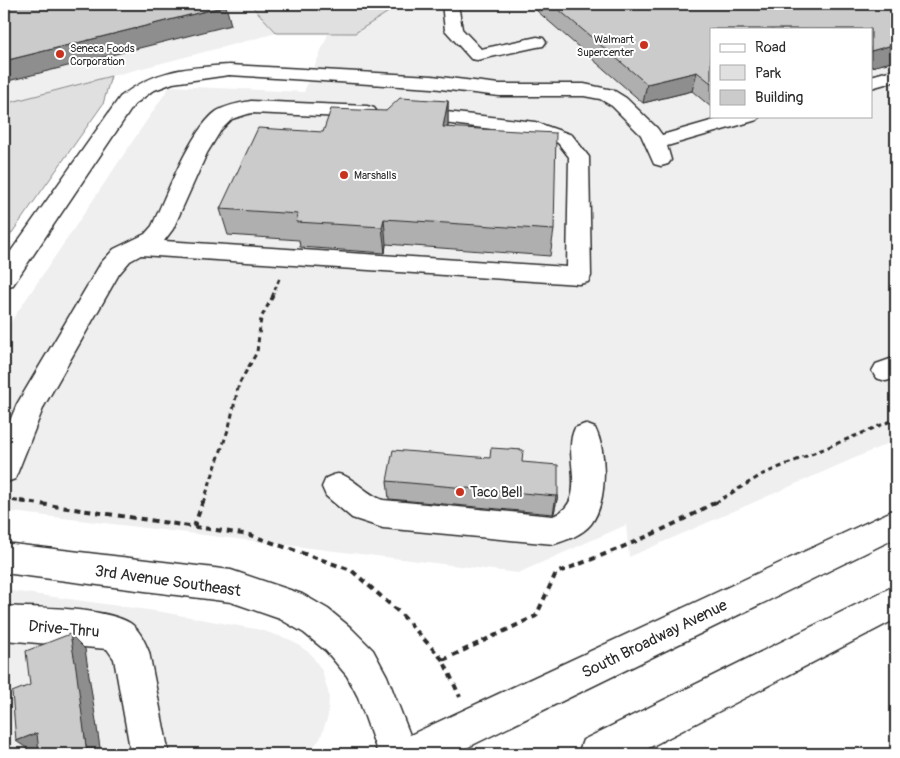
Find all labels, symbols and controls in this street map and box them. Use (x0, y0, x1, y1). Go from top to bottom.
legend (710, 28, 872, 118)
place label: Walmart Supercenter (577, 33, 635, 59)
text: Road (755, 38, 786, 57)
marker: Walmart Supercenter (638, 39, 650, 51)
place label: Seneca Foods Corporation (70, 42, 135, 68)
marker: Seneca Foods Corporation (54, 48, 66, 60)
text: Park (755, 64, 782, 83)
text: Building (755, 88, 803, 107)
marker: Marshalls (338, 169, 350, 181)
place label: Marshalls (354, 169, 396, 182)
place label: Taco Bell (470, 484, 523, 501)
marker: Taco Bell (454, 486, 466, 498)
street label: 3rd Avenue Southeast (94, 561, 243, 601)
street label: South Broadway Avenue (578, 595, 731, 683)
street label: Drive-Thru (28, 616, 100, 642)

